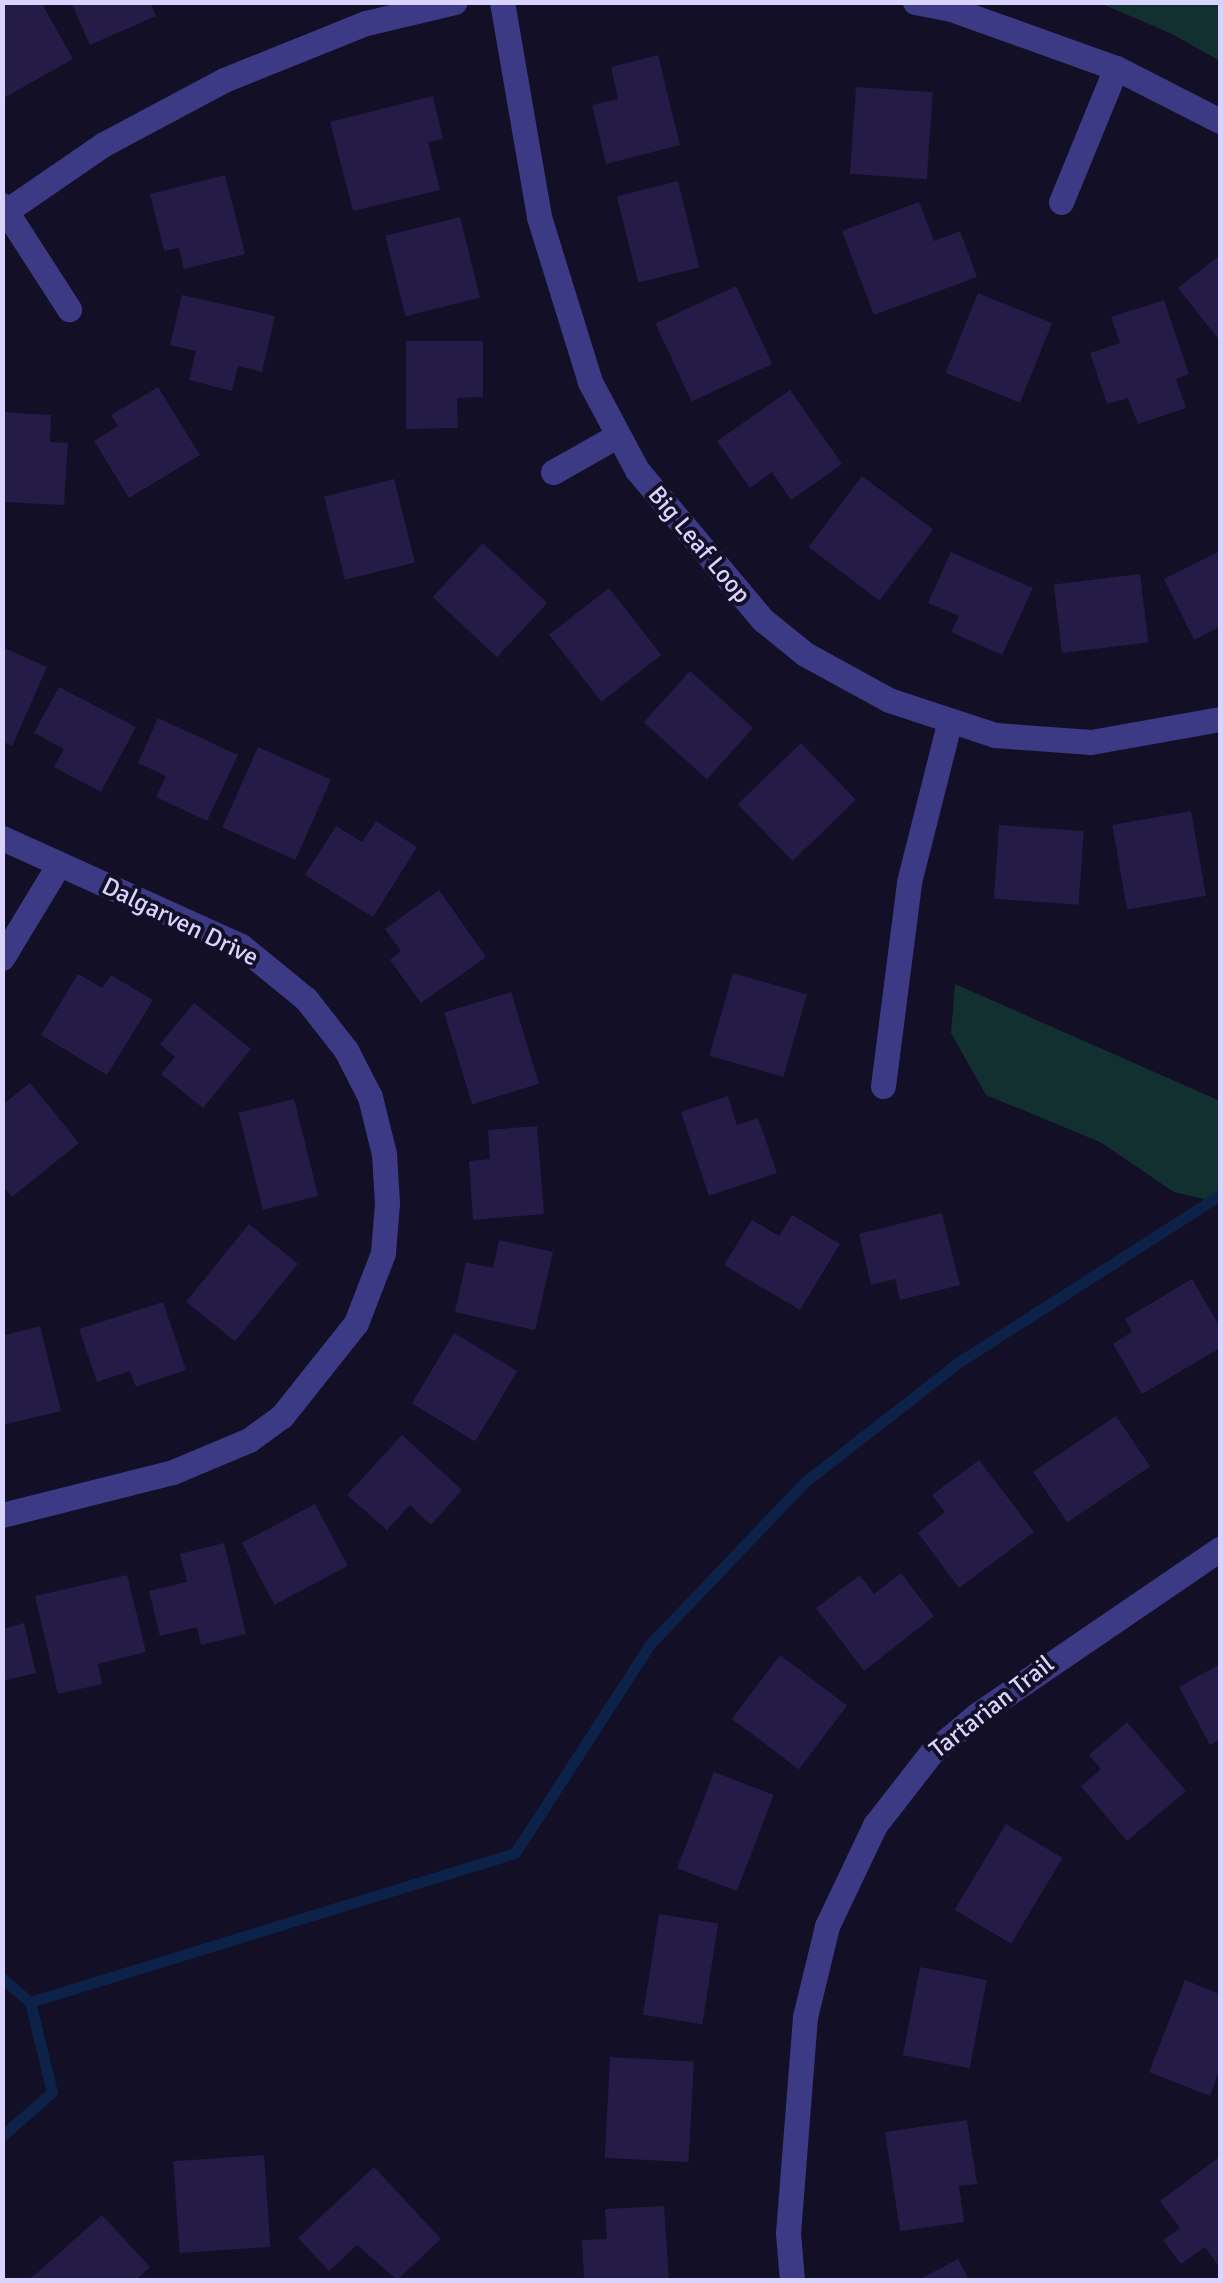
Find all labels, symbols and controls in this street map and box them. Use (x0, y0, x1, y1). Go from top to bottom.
street label: Big Leaf Loop (641, 480, 757, 610)
street label: Dalgarven Drive (97, 871, 263, 973)
street label: Tartarian Trail (924, 1649, 1060, 1765)

